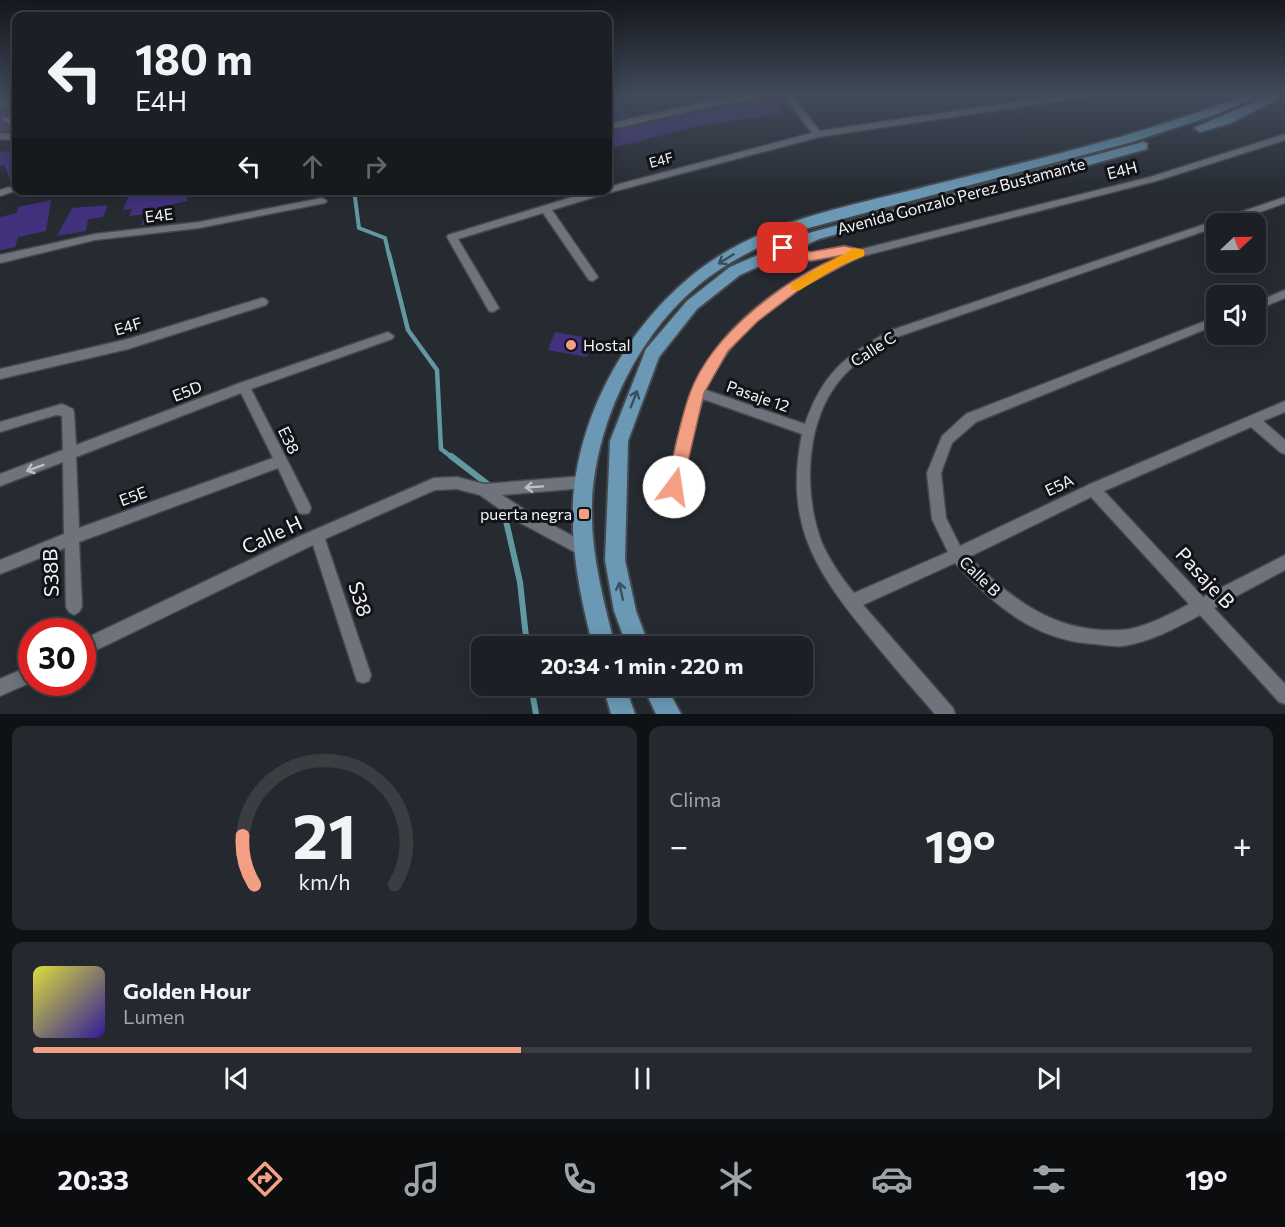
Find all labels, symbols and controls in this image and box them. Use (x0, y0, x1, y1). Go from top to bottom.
text: 180 m (135, 32, 253, 84)
icon: left (36, 36, 114, 114)
text: E4H (135, 84, 187, 117)
street label: E4F (647, 148, 675, 171)
icon: left (233, 150, 266, 183)
icon: ahead (296, 150, 329, 183)
icon: right (359, 150, 392, 183)
street label: Avenida Gonzalo Perez Bustamante (835, 153, 1087, 238)
street label: E4H (1105, 157, 1139, 182)
street label: E4E (144, 203, 174, 226)
north arrow (1206, 213, 1266, 273)
map controls (1206, 213, 1266, 345)
pin (757, 222, 808, 273)
icon: arrive (766, 231, 799, 264)
one-way arrow (717, 253, 734, 266)
button: sound (1206, 285, 1266, 345)
street label: E4F (112, 313, 144, 339)
street label: Calle C (847, 327, 899, 370)
place label: Hostal (583, 335, 631, 354)
marker: Hostal (564, 338, 578, 352)
street label: E5D (169, 376, 204, 405)
street label: Pasaje 12 (724, 376, 792, 415)
one-way arrow (630, 390, 641, 409)
street label: E38 (275, 423, 304, 457)
position arrow (642, 455, 706, 519)
one-way arrow (26, 463, 45, 474)
street label: E5A (1041, 470, 1076, 500)
street label: E5E (116, 482, 149, 509)
one-way arrow (524, 482, 544, 493)
place label: puerta negra (480, 504, 572, 523)
marker: puerta negra (577, 507, 591, 521)
street label: Calle H (238, 510, 306, 558)
street label: Pasaje B (1171, 542, 1240, 613)
street label: S38B (37, 548, 63, 598)
street label: Calle B (956, 552, 1005, 600)
street label: S38 (344, 578, 378, 619)
one-way arrow (615, 581, 626, 601)
speed limit sign: 30 (18, 618, 96, 696)
text: 20:34 · 1 min · 220 m (541, 652, 743, 679)
text: Clima (670, 787, 721, 811)
text: 21 (292, 796, 356, 872)
text: 19° (925, 817, 996, 872)
text: − (670, 824, 688, 865)
text: + (1233, 824, 1252, 865)
text: km/h (298, 868, 350, 894)
text: Golden Hour (123, 977, 251, 1004)
text: Lumen (123, 1004, 185, 1028)
icon: previous (220, 1062, 253, 1095)
icon: pause (626, 1062, 659, 1095)
icon: next (1032, 1062, 1065, 1095)
icon: directions (244, 1158, 286, 1200)
icon: music (401, 1158, 443, 1200)
icon: phone (558, 1158, 600, 1200)
icon: climate (715, 1158, 757, 1200)
icon: car (871, 1158, 913, 1200)
icon: filters (1028, 1158, 1070, 1200)
text: 20:33 (57, 1163, 129, 1196)
text: 19° (1185, 1163, 1228, 1196)

